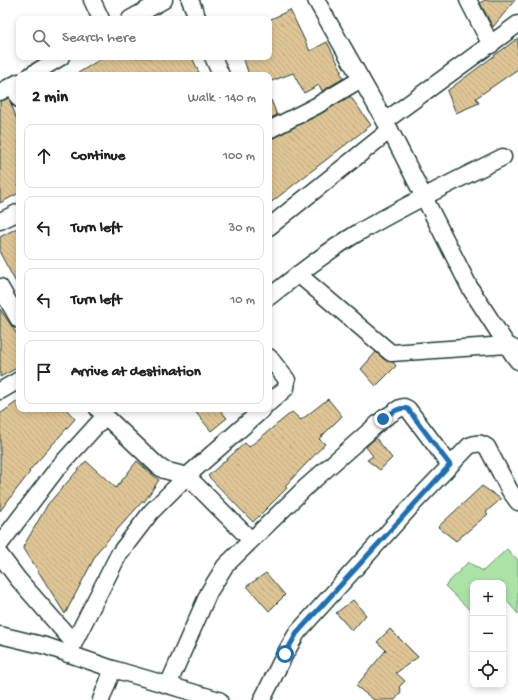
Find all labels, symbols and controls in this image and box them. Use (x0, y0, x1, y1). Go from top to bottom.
search box (16, 16, 272, 60)
icon: search (30, 27, 52, 49)
text: Search here (62, 29, 136, 47)
text: 2 min (32, 88, 68, 108)
text: Walk · 140 m (188, 91, 256, 106)
icon: ahead (33, 145, 55, 167)
text: Continue (71, 147, 125, 165)
text: 100 m (223, 149, 255, 164)
icon: left (33, 217, 55, 239)
text: Turn left (71, 219, 122, 237)
text: 30 m (229, 221, 255, 236)
icon: left (33, 289, 55, 311)
text: Turn left (71, 291, 122, 309)
text: 10 m (230, 293, 255, 308)
icon: arrive (33, 361, 55, 383)
text: Arrive at destination (71, 363, 201, 381)
route end (374, 410, 392, 428)
map controls (470, 580, 506, 688)
button: + (470, 580, 506, 616)
button: − (470, 616, 506, 652)
route start (276, 645, 294, 663)
button: locate (470, 652, 506, 688)

